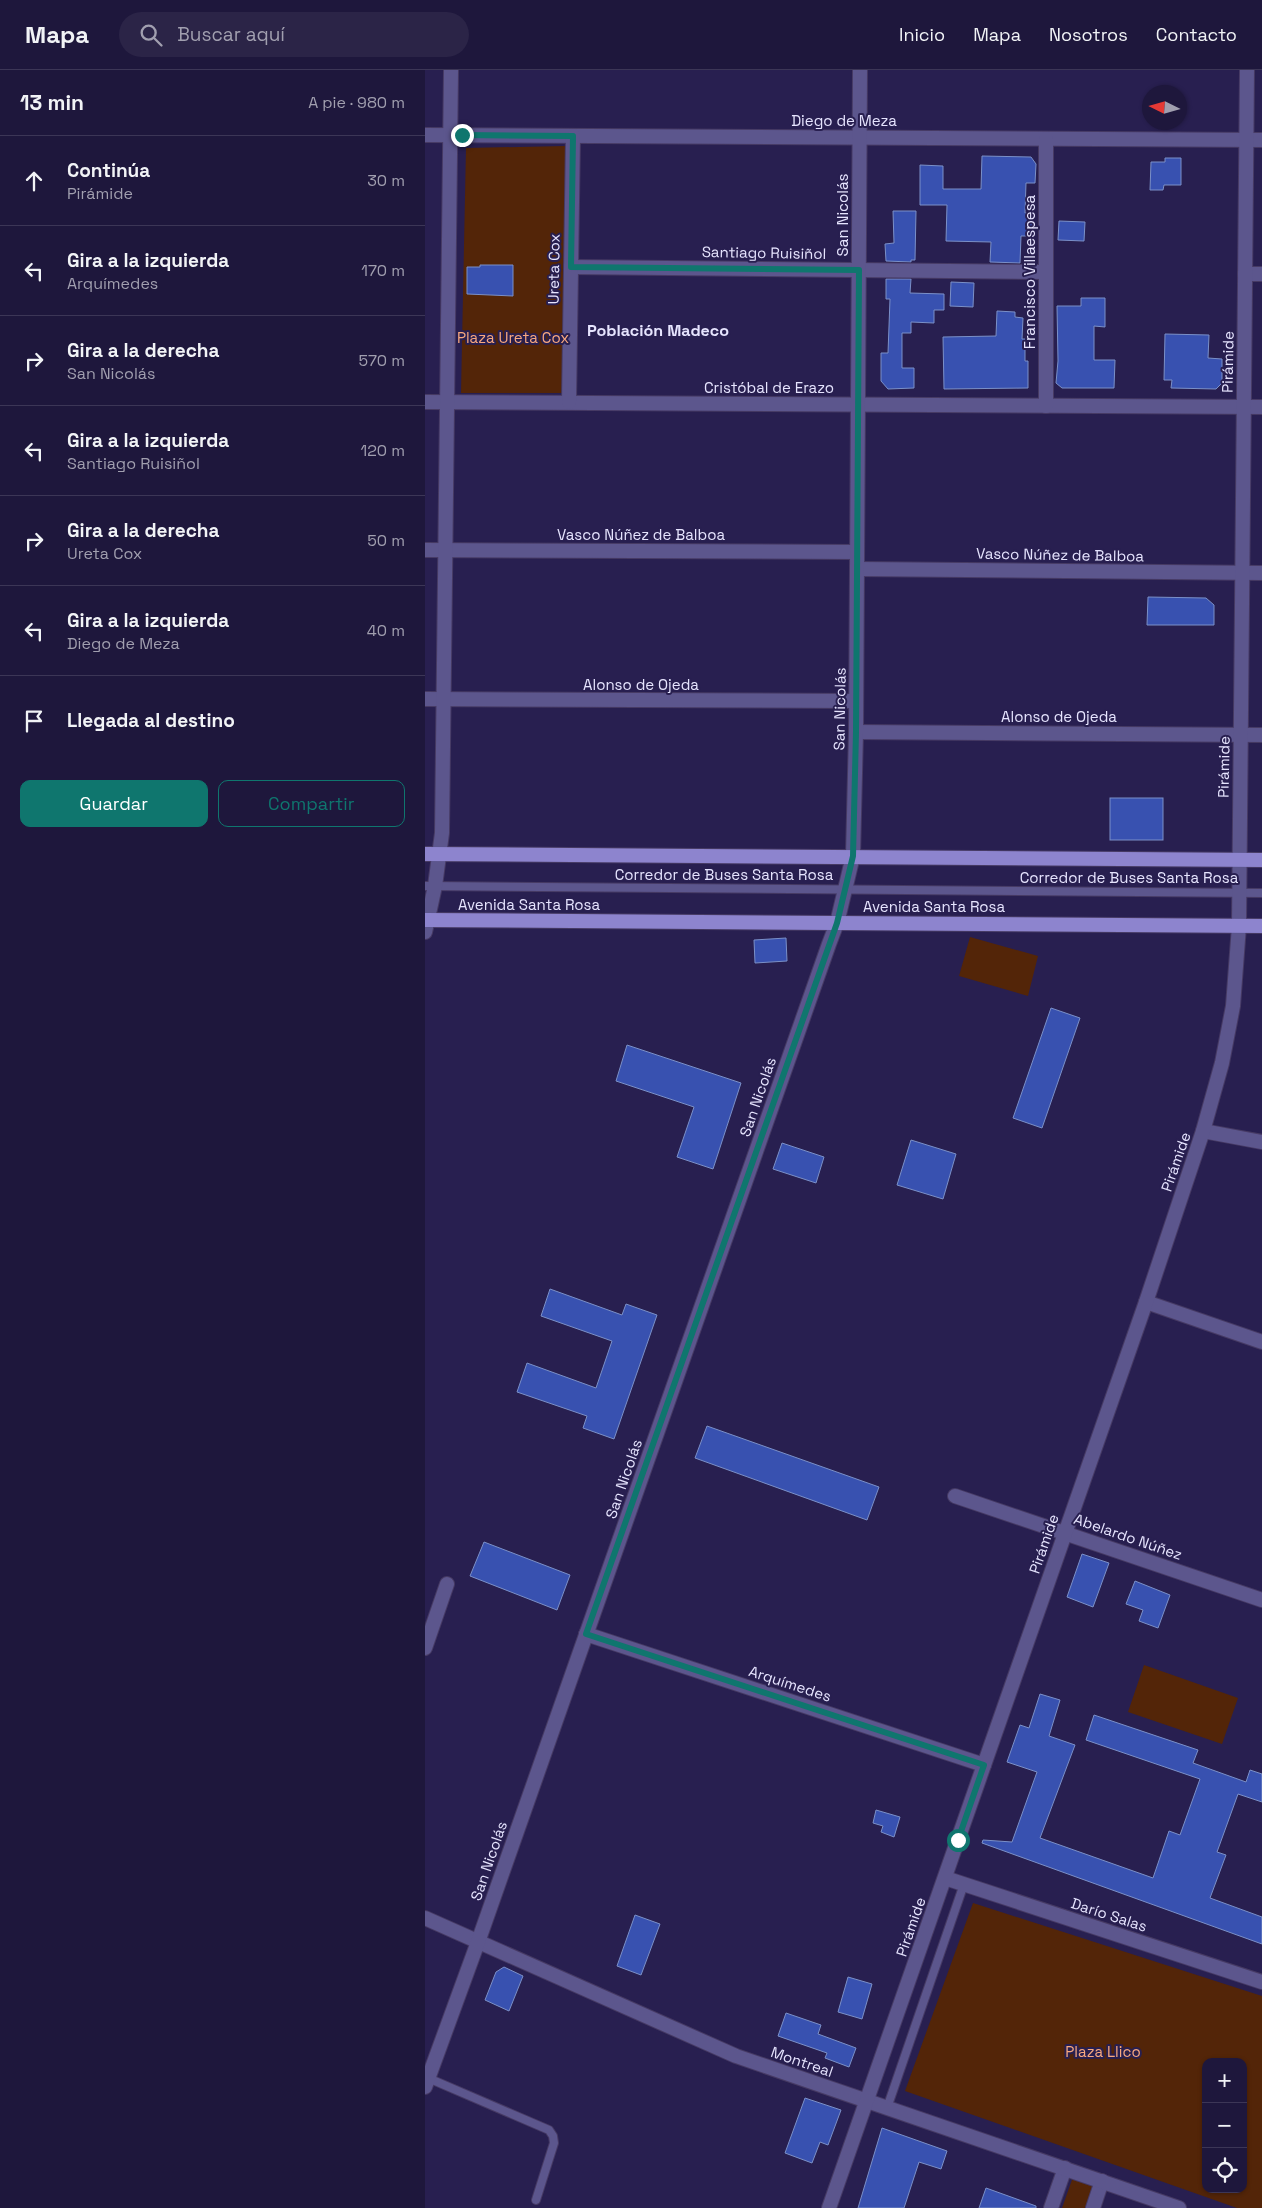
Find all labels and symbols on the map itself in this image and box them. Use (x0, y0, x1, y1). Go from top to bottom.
north arrow (1142, 85, 1187, 130)
street label: Diego de Meza (791, 111, 897, 130)
route end (451, 124, 474, 147)
street label: San Nicolás (833, 173, 852, 256)
street label: Francisco Villaespesa (1020, 194, 1039, 349)
street label: Ureta Cox (543, 233, 564, 304)
street label: Santiago Ruisiñol (702, 242, 826, 263)
district label: Población Madeco (587, 320, 729, 341)
park label: Plaza Ureta Cox (457, 328, 569, 347)
street label: Pirámide (1217, 331, 1238, 393)
street label: Cristóbal de Erazo (704, 378, 834, 397)
street label: Vasco Núñez de Balboa (557, 525, 725, 544)
street label: Vasco Núñez de Balboa (976, 544, 1145, 565)
street label: San Nicolás (829, 667, 850, 751)
street label: Alonso de Ojeda (583, 675, 699, 694)
street label: Alonso de Ojeda (1001, 707, 1117, 726)
street label: Pirámide (1213, 736, 1234, 798)
street label: Corredor de Buses Santa Rosa (615, 865, 834, 884)
street label: Corredor de Buses Santa Rosa (1020, 868, 1239, 887)
street label: Avenida Santa Rosa (458, 895, 600, 914)
street label: Avenida Santa Rosa (863, 897, 1005, 916)
street label: San Nicolás (735, 1054, 780, 1139)
street label: Pirámide (1156, 1129, 1195, 1194)
street label: San Nicolás (601, 1436, 646, 1521)
street label: Abelardo Núñez (1072, 1509, 1185, 1564)
street label: Pirámide (1024, 1511, 1063, 1576)
street label: Arquímedes (747, 1661, 834, 1706)
street label: San Nicolás (466, 1818, 511, 1903)
route start (947, 1829, 970, 1852)
street label: Darío Salas (1069, 1893, 1150, 1936)
street label: Pirámide (891, 1894, 930, 1959)
street label: Montreal (768, 2042, 836, 2081)
park label: Plaza Llico (1065, 2042, 1141, 2061)

